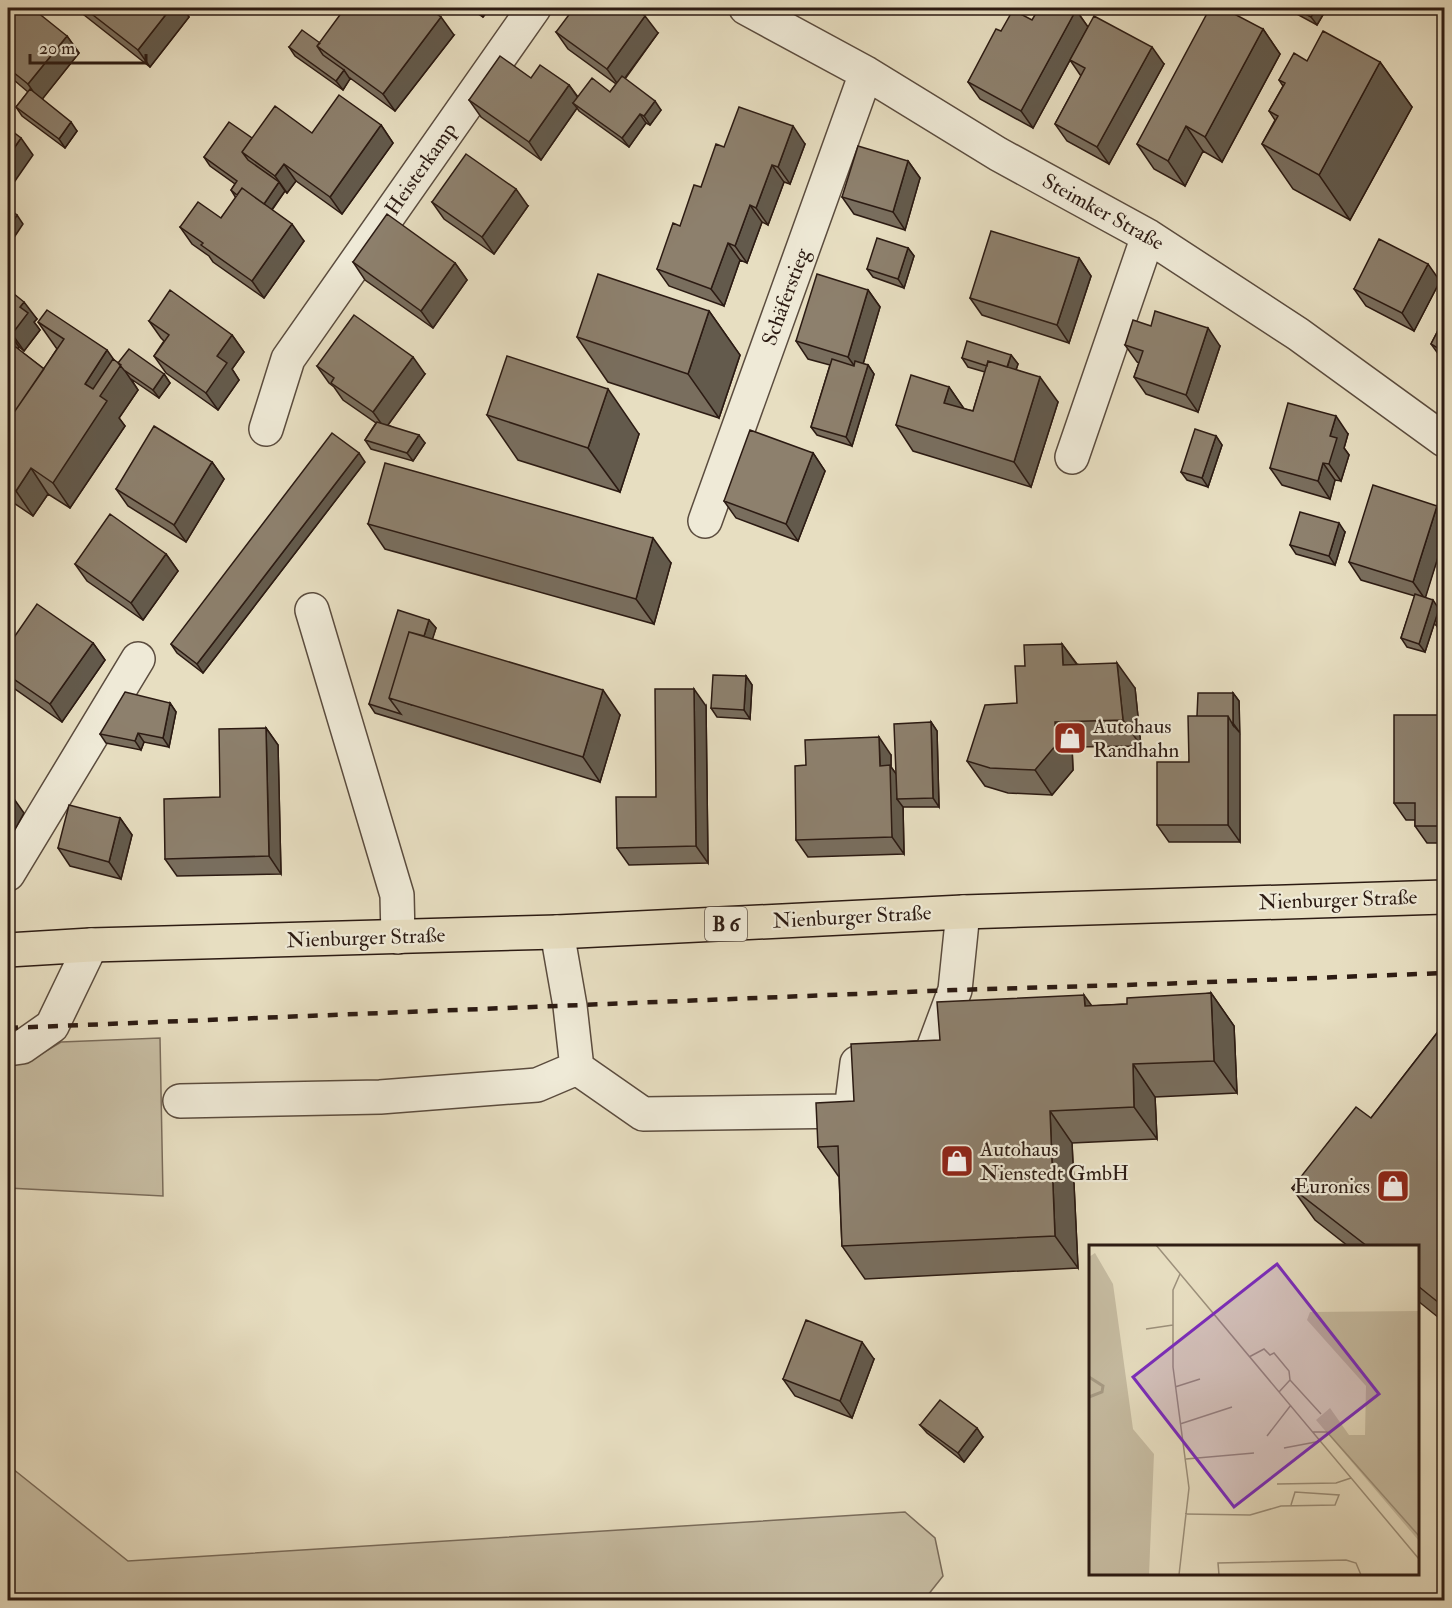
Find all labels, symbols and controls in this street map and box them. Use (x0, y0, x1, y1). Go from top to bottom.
scale bar (30, 27, 146, 65)
text: 20 m (39, 37, 75, 60)
street label: Heisterkamp (379, 117, 463, 221)
street label: Steimker Straße (1037, 167, 1169, 257)
street label: Schäferstieg (756, 244, 816, 349)
place label: Autohaus Randhahn (1092, 713, 1179, 764)
shop icon: Autohaus Randhahn (1052, 720, 1088, 756)
street label: Nienburger Straße (1258, 884, 1418, 916)
street label: Nienburger Straße (772, 899, 932, 935)
road number: B 6 (705, 907, 747, 941)
street label: Nienburger Straße (286, 922, 446, 954)
place label: Autohaus Nienstedt GmbH (979, 1136, 1129, 1187)
shop icon: Autohaus Nienstedt GmbH (939, 1143, 975, 1179)
shop icon: Euronics (1375, 1168, 1411, 1204)
place label: Euronics (1294, 1173, 1370, 1200)
inset map (1089, 1245, 1419, 1575)

